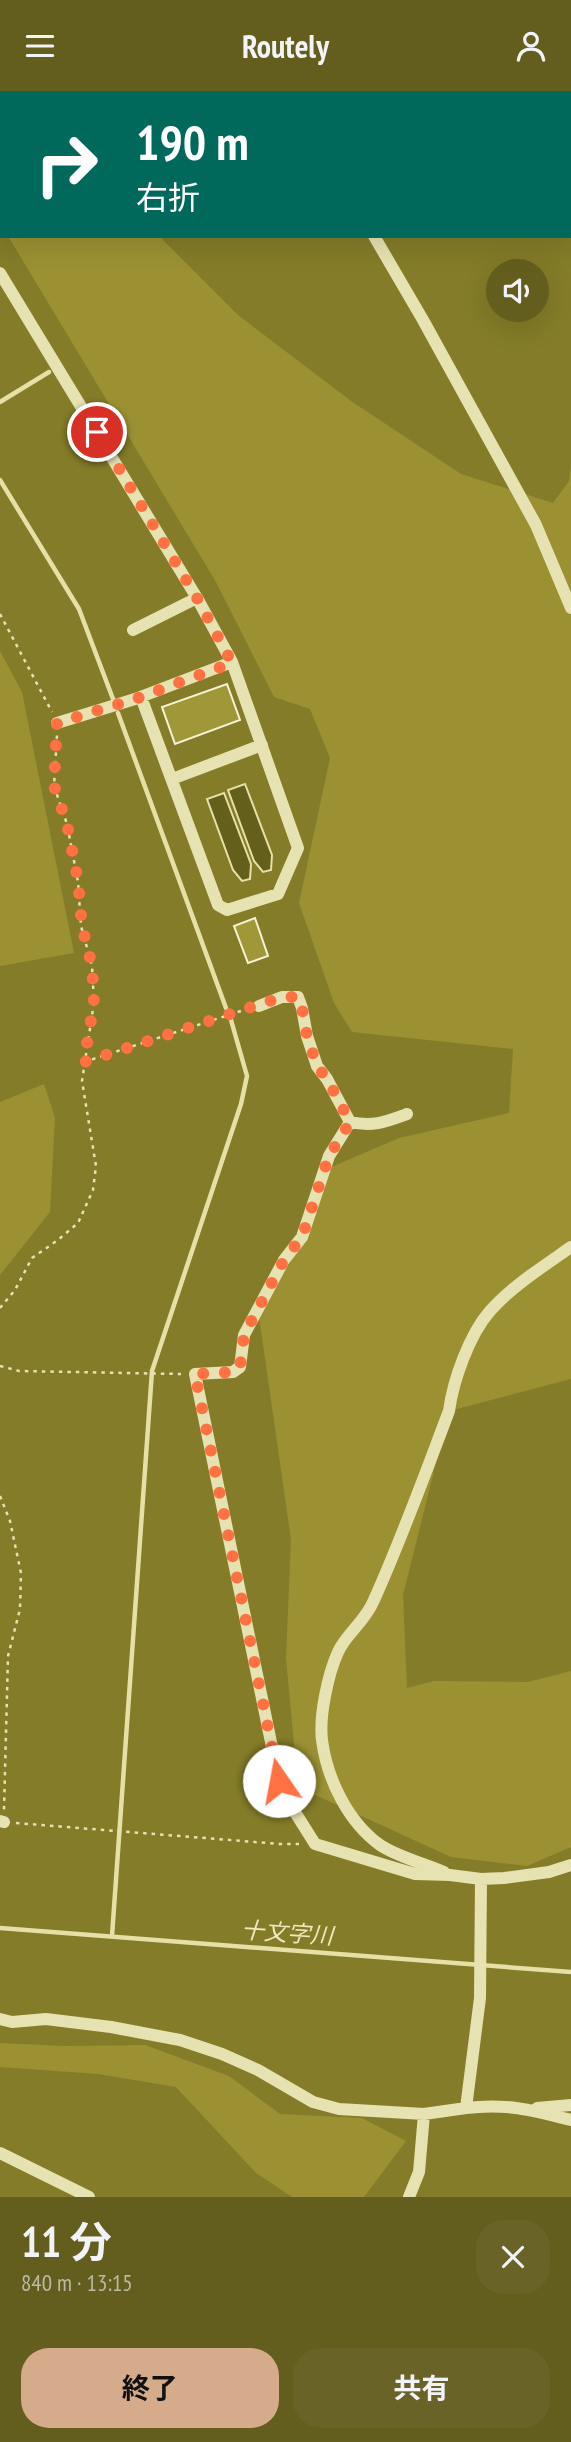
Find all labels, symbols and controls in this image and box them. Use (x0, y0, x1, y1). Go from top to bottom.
text: Routely (242, 25, 329, 67)
icon: menu (21, 27, 59, 65)
icon: person (512, 27, 550, 65)
text: 190 m (136, 110, 249, 174)
icon: right (21, 119, 112, 210)
text: 右折 (136, 176, 200, 218)
map controls (486, 259, 549, 322)
button: sound (486, 259, 549, 322)
pin (67, 402, 127, 462)
icon: arrive (78, 413, 116, 451)
position arrow (242, 1744, 316, 1818)
water label: 十文字川 (240, 1915, 337, 1950)
text: 11 分 (21, 2214, 112, 2269)
button: close (476, 2220, 550, 2294)
text: 840 m · 13:15 (21, 2268, 133, 2297)
button: 終了 (21, 2348, 279, 2428)
button: 共有 (293, 2348, 550, 2428)

